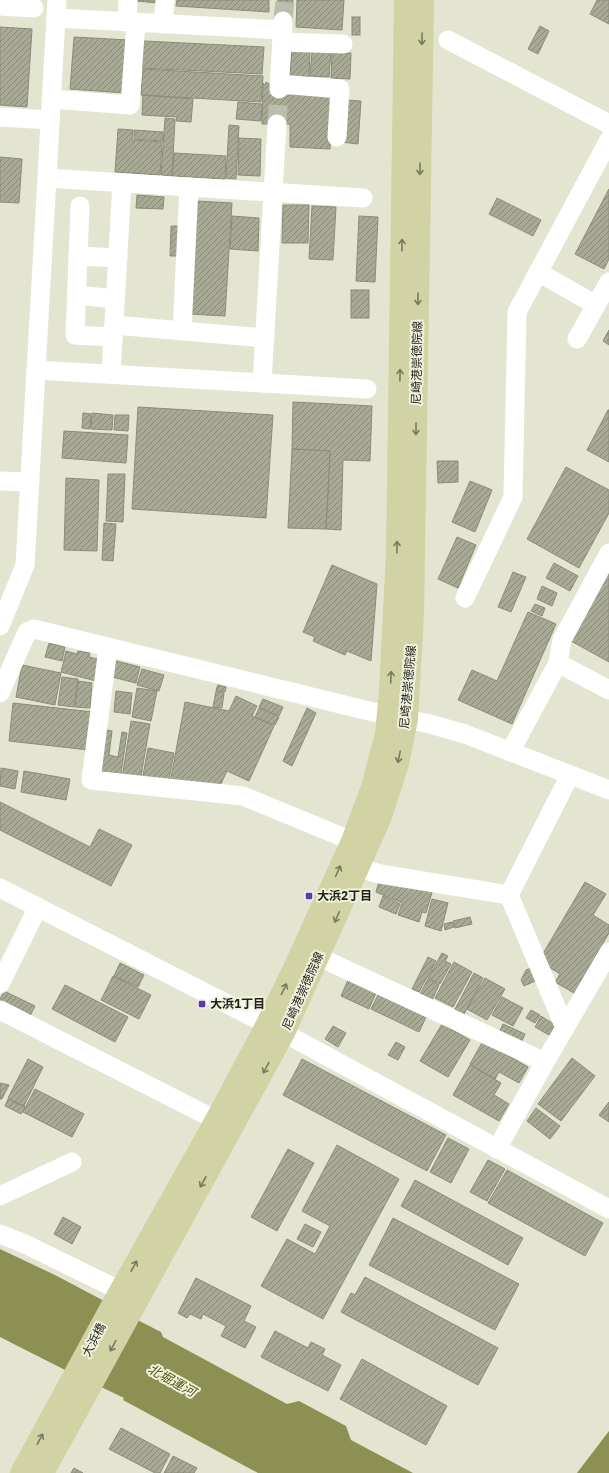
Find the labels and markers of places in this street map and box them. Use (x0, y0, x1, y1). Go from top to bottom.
place label: 大浜2丁目 (317, 888, 372, 903)
marker: 大浜2丁目 (304, 891, 314, 901)
place label: 大浜1丁目 (210, 996, 265, 1011)
marker: 大浜1丁目 (197, 999, 207, 1009)

